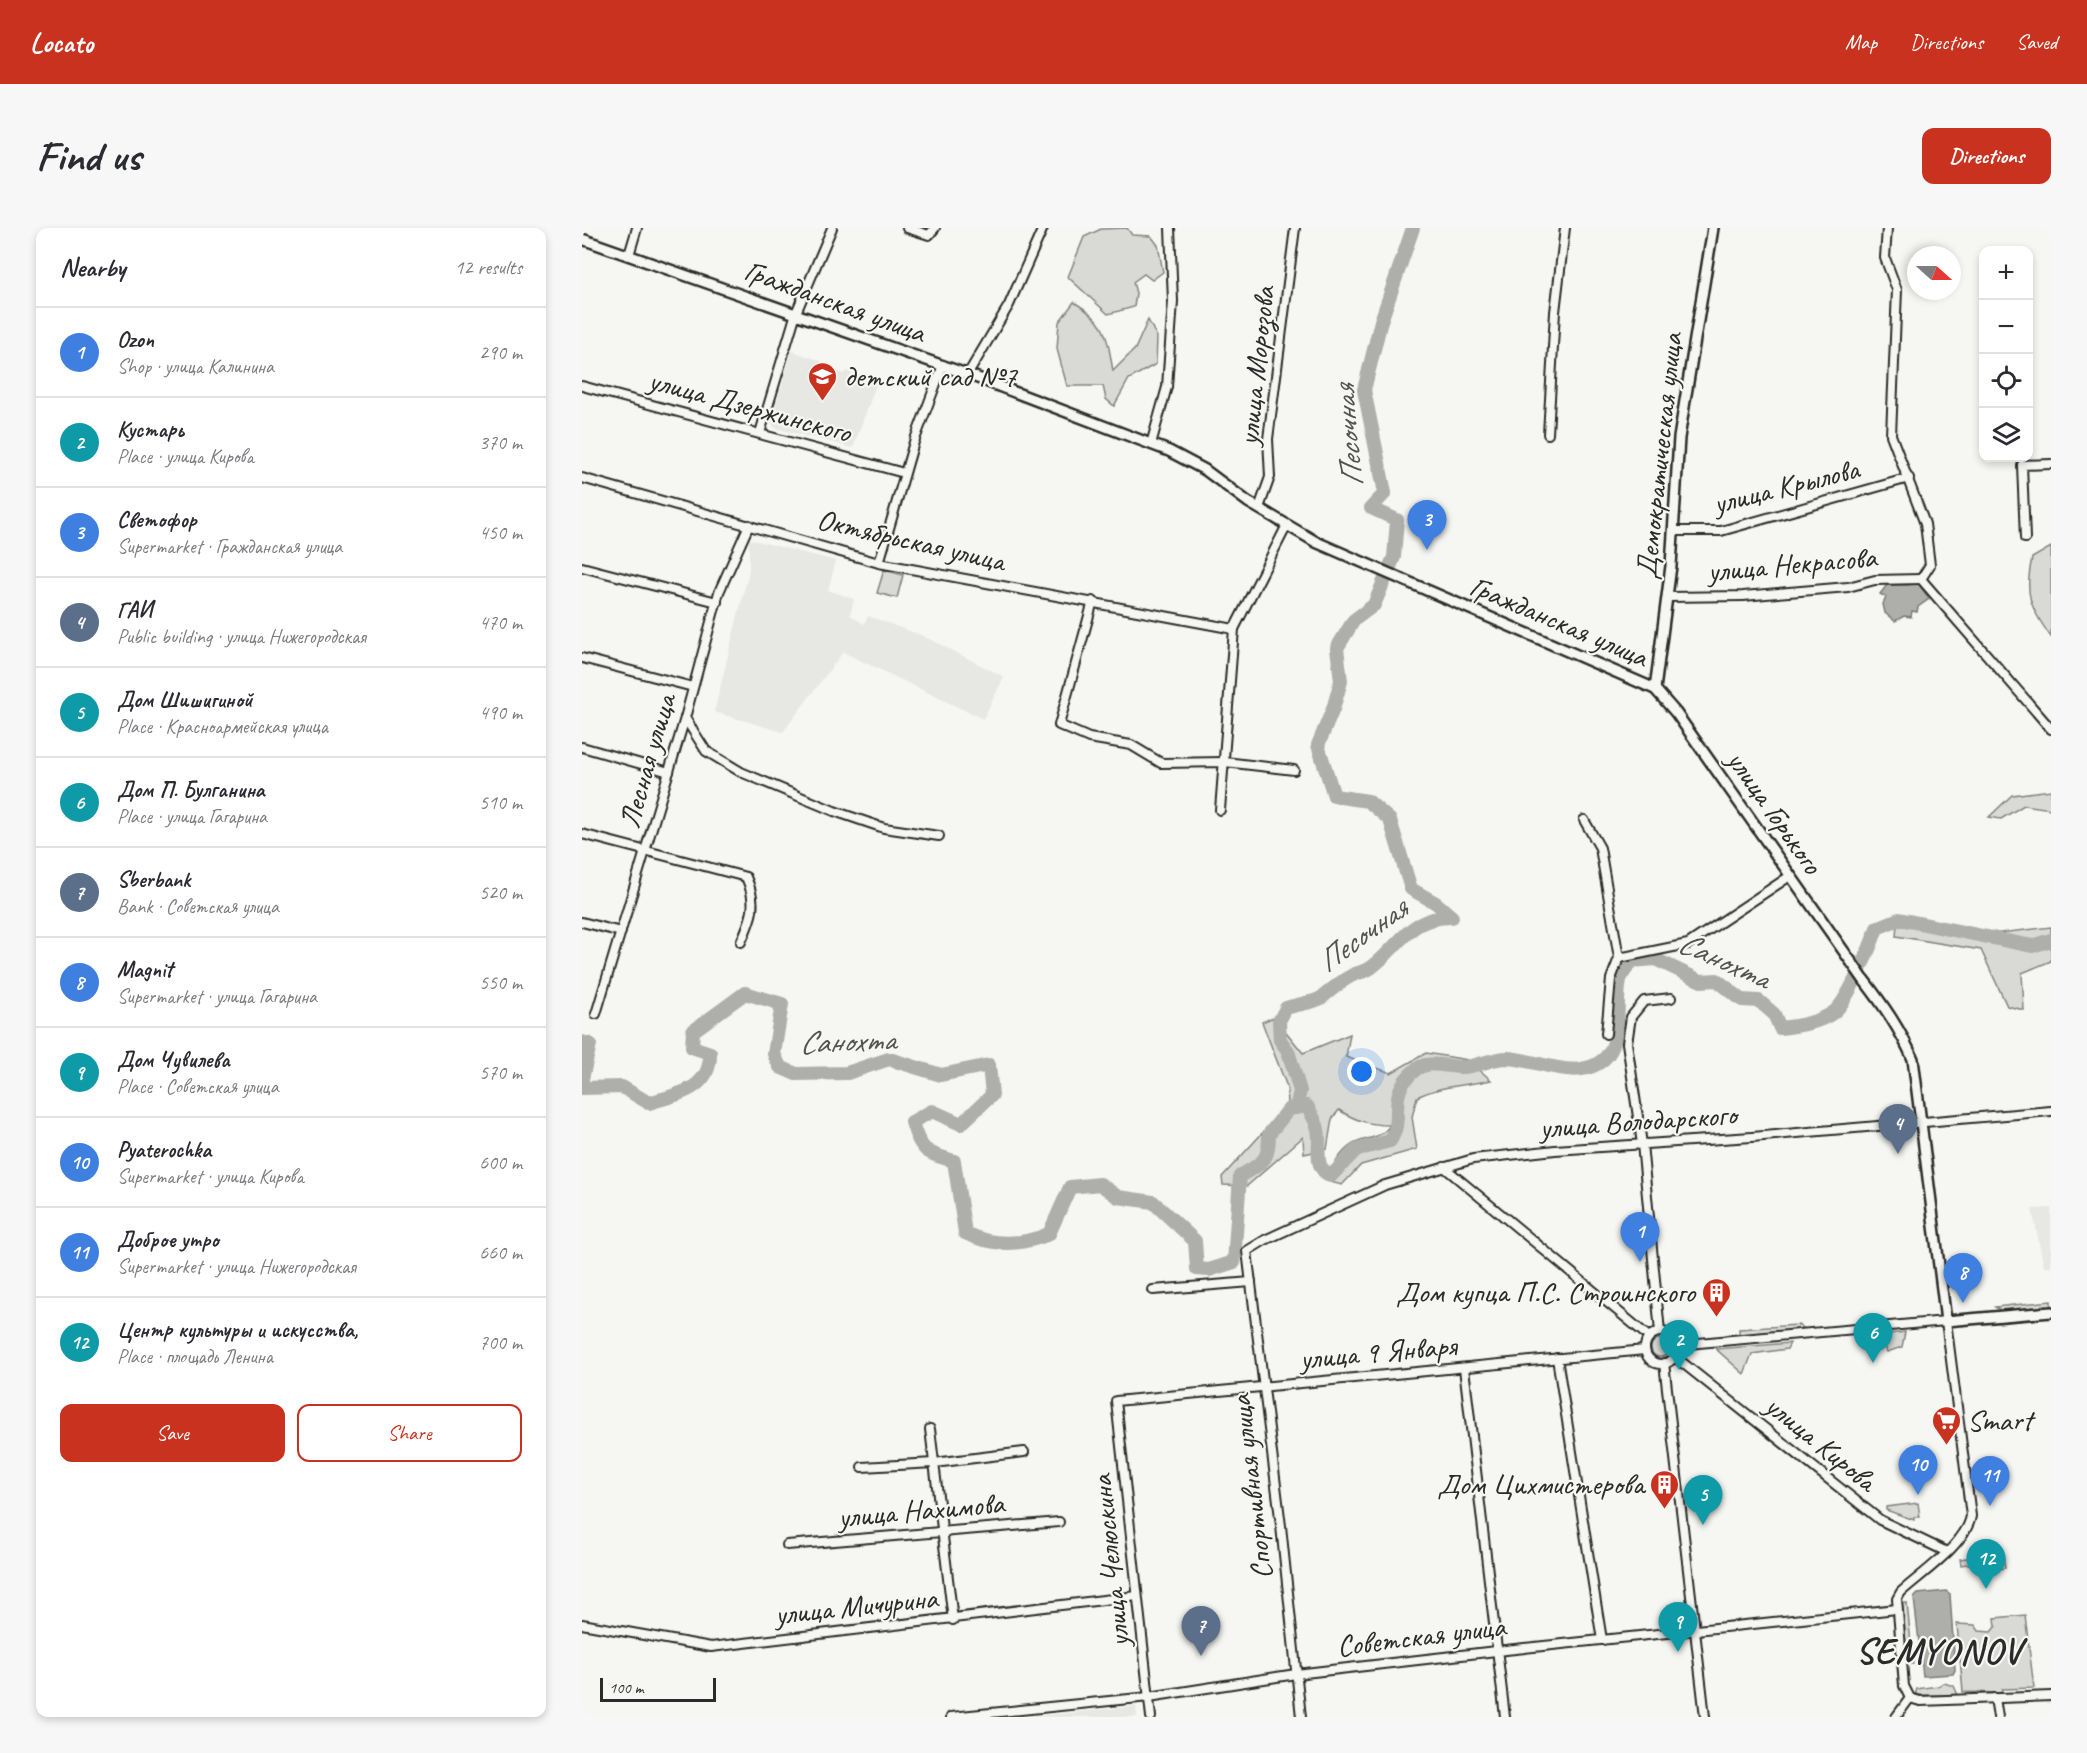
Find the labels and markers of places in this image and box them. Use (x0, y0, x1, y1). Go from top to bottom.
place label: детский сад №7 (844, 357, 1018, 395)
school or university icon: детский сад №7 (807, 360, 839, 402)
pin: 3 (1408, 500, 1446, 550)
pin: 4 (1878, 1104, 1918, 1154)
pin: 1 (1620, 1212, 1660, 1262)
pin: 8 (1944, 1254, 1982, 1303)
place label: Дом купца П.С. Строинского (1396, 1273, 1696, 1311)
building icon: Дом купца П.С. Строинского (1700, 1276, 1732, 1318)
pin: 6 (1854, 1314, 1892, 1363)
pin: 2 (1660, 1320, 1698, 1370)
place label: Smart (1967, 1401, 2036, 1439)
supermarket icon: Smart (1930, 1404, 1962, 1446)
pin: 10 (1898, 1446, 1938, 1495)
pin: 11 (1970, 1456, 2010, 1506)
place label: Дом Цихмистерова (1437, 1465, 1647, 1503)
building icon: Дом Цихмистерова (1649, 1468, 1681, 1510)
pin: 5 (1684, 1476, 1722, 1525)
pin: 12 (1966, 1540, 2006, 1589)
pin: 9 (1658, 1602, 1698, 1652)
pin: 7 (1182, 1606, 1220, 1656)

